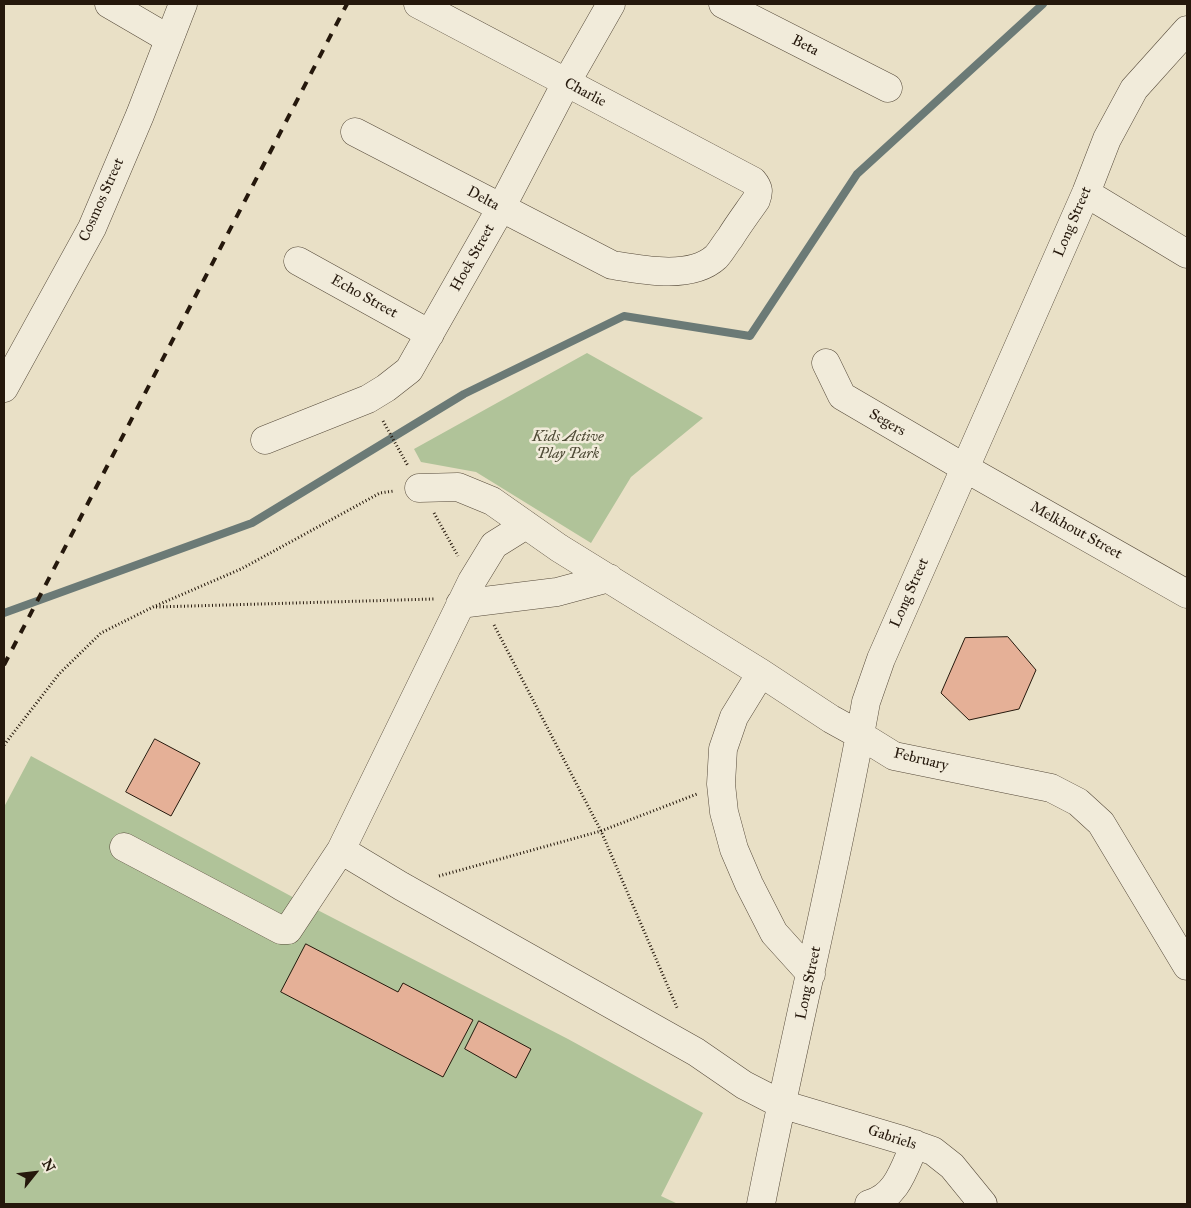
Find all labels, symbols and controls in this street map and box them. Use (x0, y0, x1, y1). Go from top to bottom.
street label: Beta (789, 32, 821, 60)
street label: Charlie (561, 75, 609, 111)
street label: Cosmos Street (76, 155, 128, 245)
street label: Delta (464, 183, 502, 215)
street label: Long Street (1050, 184, 1096, 260)
street label: Hoek Street (447, 221, 499, 295)
street label: Echo Street (327, 271, 401, 323)
street label: Segers (866, 405, 908, 441)
park label: Kids Active Play Park (532, 428, 604, 463)
street label: Melkhout Street (1027, 498, 1125, 564)
street label: Long Street (887, 555, 933, 631)
street label: February (892, 745, 950, 775)
street label: Long Street (792, 945, 826, 1021)
street label: Gabriels (865, 1122, 919, 1154)
north arrow (10, 1148, 60, 1198)
text: N (38, 1156, 59, 1175)

